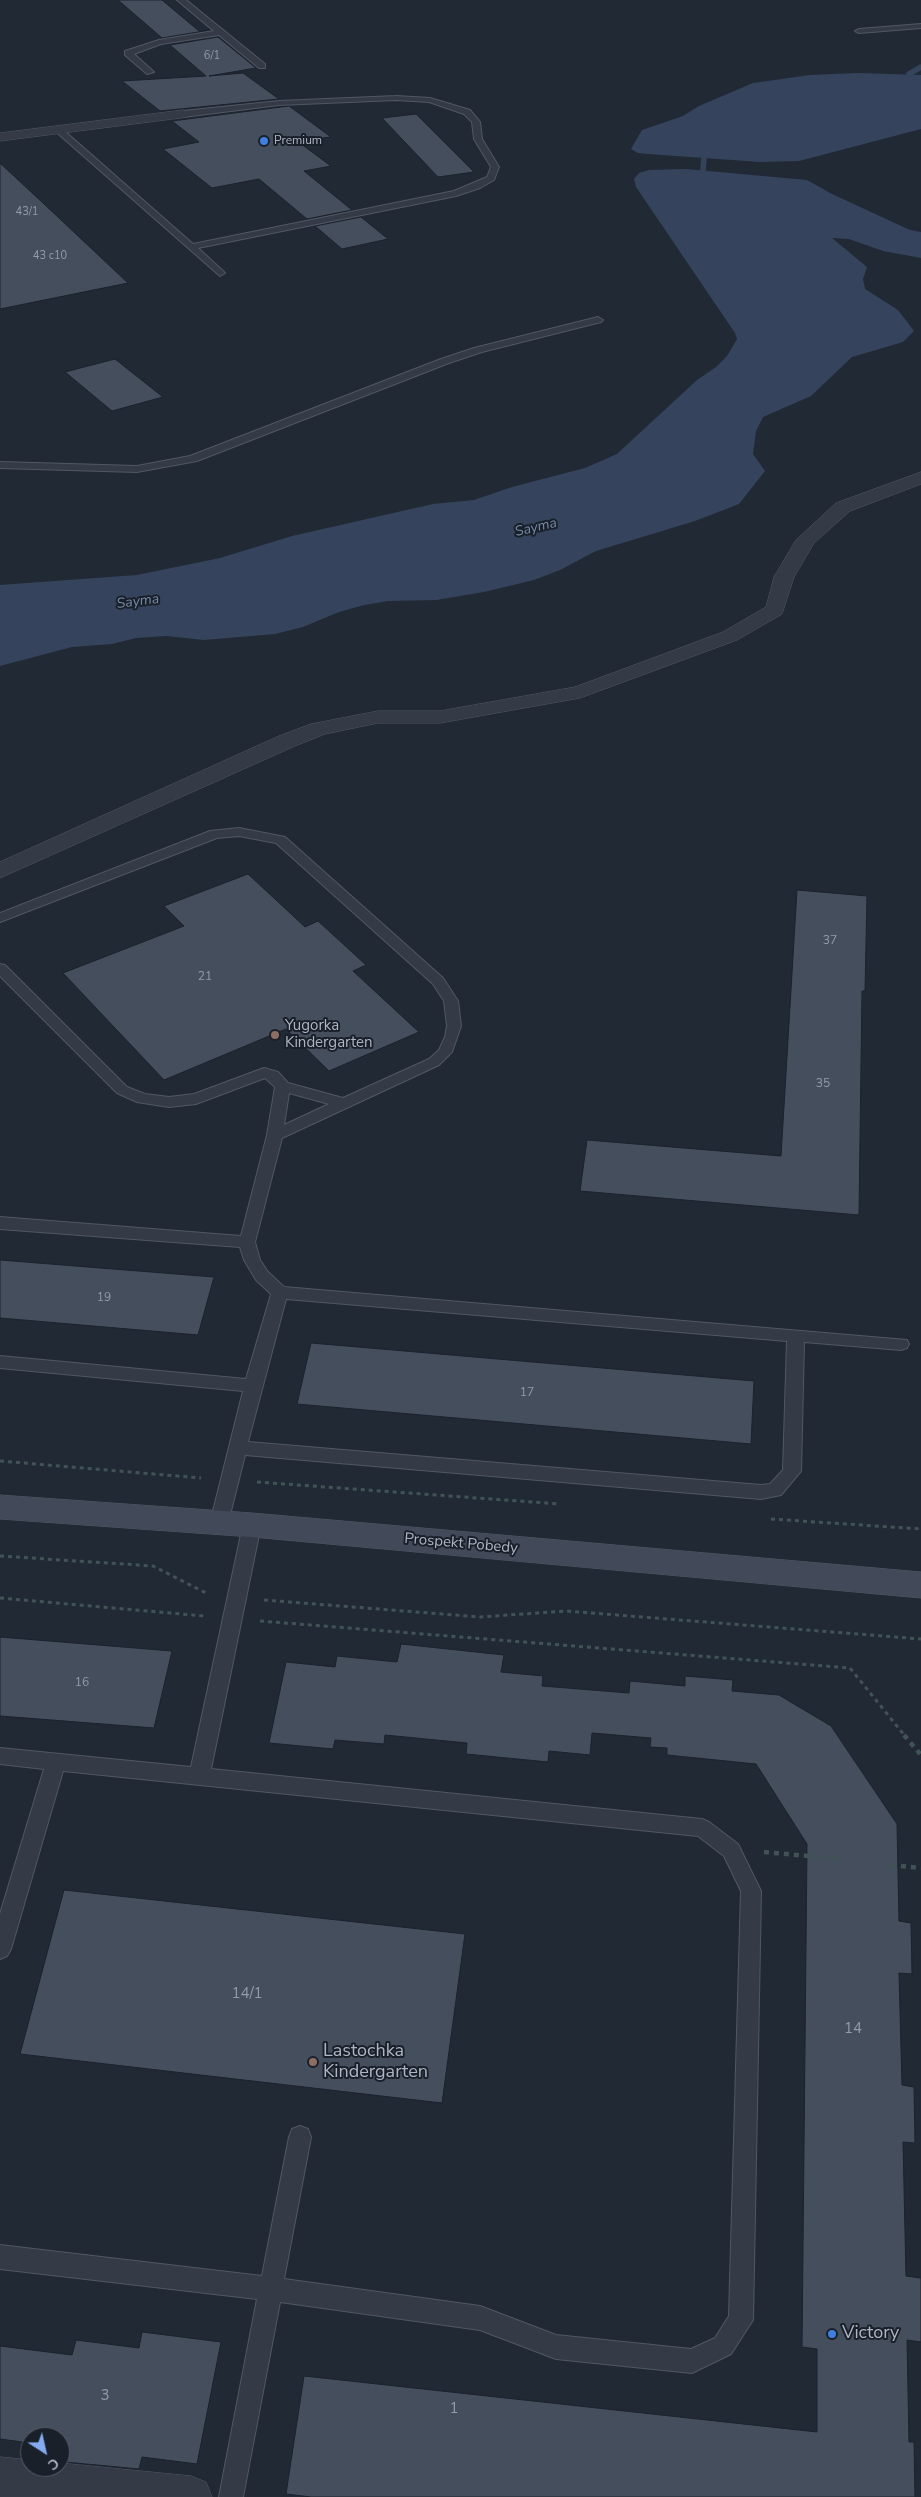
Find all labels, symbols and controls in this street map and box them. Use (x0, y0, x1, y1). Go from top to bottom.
house number: 6/1 (204, 49, 220, 63)
place label: Premium (274, 134, 322, 148)
marker: Premium (258, 135, 270, 147)
house number: 43/1 (16, 205, 38, 219)
house number: 43 с10 (33, 249, 67, 263)
water label: Sayma (513, 515, 559, 541)
water label: Sayma (116, 591, 160, 613)
house number: 37 (823, 934, 837, 948)
house number: 21 (198, 970, 212, 984)
place label: Yugorka Kindergarten (285, 1017, 373, 1052)
marker: Yugorka Kindergarten (269, 1029, 281, 1041)
house number: 35 (816, 1077, 830, 1091)
house number: 19 (97, 1291, 111, 1305)
house number: 17 (520, 1386, 534, 1400)
street label: Prospekt Pobedy (403, 1530, 519, 1558)
house number: 16 (75, 1676, 89, 1690)
house number: 14/1 (231, 1985, 263, 2003)
house number: 14 (844, 2020, 862, 2038)
place label: Lastochka Kindergarten (323, 2041, 428, 2084)
marker: Lastochka Kindergarten (307, 2056, 319, 2068)
place label: Victory (842, 2323, 899, 2345)
marker: Victory (826, 2328, 838, 2340)
house number: 3 (101, 2387, 109, 2405)
house number: 1 (450, 2400, 458, 2418)
north arrow (20, 2427, 70, 2477)
text: С (44, 2453, 63, 2474)

